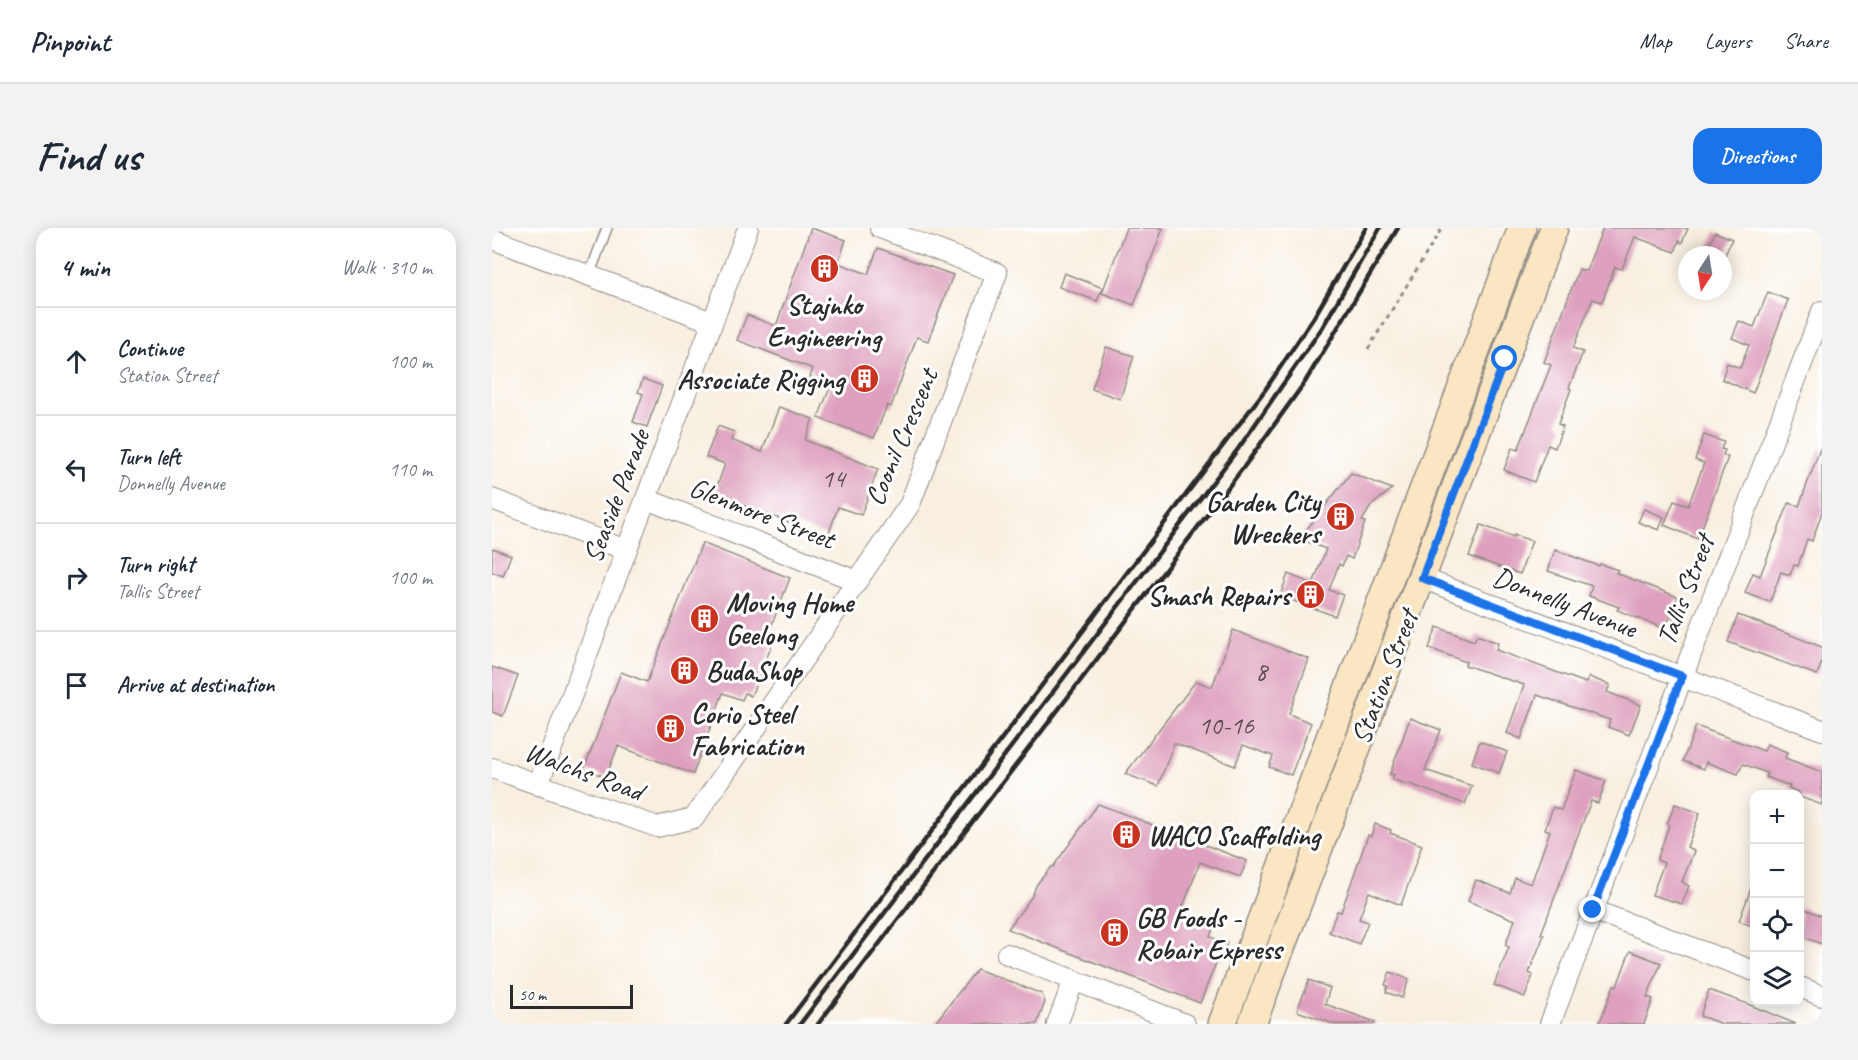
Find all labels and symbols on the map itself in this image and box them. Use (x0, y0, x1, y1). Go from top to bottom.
north arrow (1678, 246, 1732, 300)
building icon: Stajnko Engineering (808, 252, 840, 284)
place label: Stajnko Engineering (767, 287, 884, 354)
route start (1491, 345, 1517, 371)
street label: Coonil Crescent (857, 361, 947, 511)
place label: Associate Rigging (677, 362, 847, 397)
building icon: Associate Rigging (849, 363, 881, 395)
street label: Seaside Parade (575, 423, 658, 567)
house number: 14 (821, 462, 847, 495)
street label: Glenmore Street (685, 469, 842, 558)
place label: Garden City Wreckers (1206, 484, 1323, 551)
building icon: Garden City Wreckers (1325, 501, 1357, 533)
street label: Tallis Street (1648, 527, 1723, 650)
street label: Donnelly Avenue (1488, 559, 1643, 646)
place label: Smash Repairs (1147, 578, 1293, 613)
building icon: Smash Repairs (1295, 579, 1327, 611)
place label: Moving Home Geelong (726, 585, 855, 652)
building icon: Moving Home Geelong (689, 602, 721, 634)
street label: Station Street (1343, 602, 1427, 749)
place label: BudaShop (706, 653, 804, 688)
building icon: BudaShop (669, 654, 701, 686)
house number: 8 (1255, 655, 1269, 688)
place label: Corio Steel Fabrication (691, 696, 805, 763)
house number: 10-16 (1198, 709, 1255, 742)
building icon: Corio Steel Fabrication (654, 713, 686, 745)
street label: Walchs Road (520, 734, 651, 810)
place label: WACO Scaffolding (1148, 818, 1323, 853)
building icon: WACO Scaffolding (1111, 819, 1143, 851)
route end (1579, 896, 1605, 922)
place label: GB Foods - Robair Express (1136, 900, 1285, 967)
building icon: GB Foods - Robair Express (1099, 917, 1131, 949)
scale bar (510, 982, 633, 1010)

